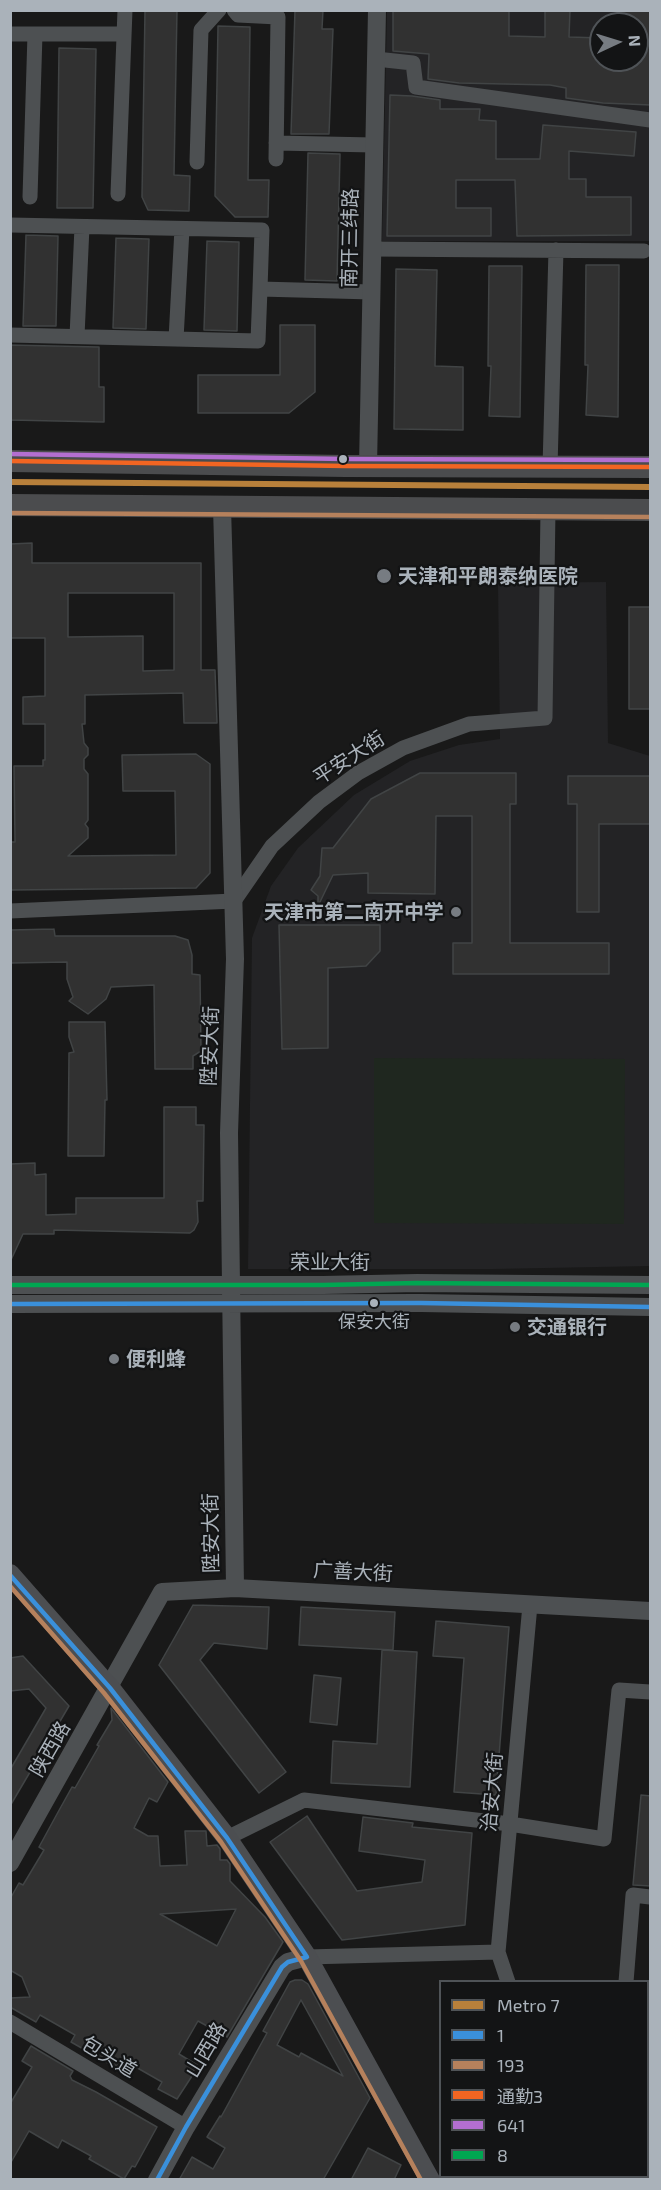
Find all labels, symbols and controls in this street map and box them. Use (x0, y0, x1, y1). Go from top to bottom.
north arrow (589, 12, 649, 72)
text: N (626, 34, 645, 47)
street label: 南开三纬路 (337, 188, 363, 288)
unlabelled marker (337, 453, 349, 465)
place label: 天津和平朗泰纳医院 (398, 564, 578, 588)
marker: 天津和平朗泰纳医院 (375, 567, 393, 585)
street label: 平安大街 (309, 726, 389, 790)
place label: 天津市第二南开中学 (264, 900, 444, 924)
marker: 天津市第二南开中学 (449, 905, 463, 919)
street label: 陞安大街 (197, 1006, 223, 1086)
street label: 荣业大街 (290, 1250, 370, 1274)
marker: 保安大街 (368, 1297, 380, 1309)
place label: 保安大街 (338, 1311, 410, 1333)
place label: 交通银行 (527, 1315, 607, 1339)
marker: 交通银行 (508, 1320, 522, 1334)
place label: 便利蜂 (126, 1347, 186, 1371)
marker: 便利蜂 (107, 1352, 121, 1366)
street label: 陞安大街 (198, 1493, 224, 1573)
street label: 广善大街 (312, 1558, 394, 1586)
street label: 陕西路 (25, 1717, 75, 1781)
street label: 治安大街 (477, 1751, 507, 1833)
legend (439, 1980, 649, 2178)
text: Metro 7 (497, 1994, 560, 2016)
street label: 山西路 (180, 2018, 232, 2082)
text: 1 (497, 2024, 504, 2046)
street label: 包头道 (77, 2031, 141, 2083)
text: 193 (497, 2054, 524, 2076)
text: 通勤3 (497, 2085, 543, 2107)
text: 641 (497, 2114, 526, 2136)
text: 8 (497, 2144, 508, 2166)

